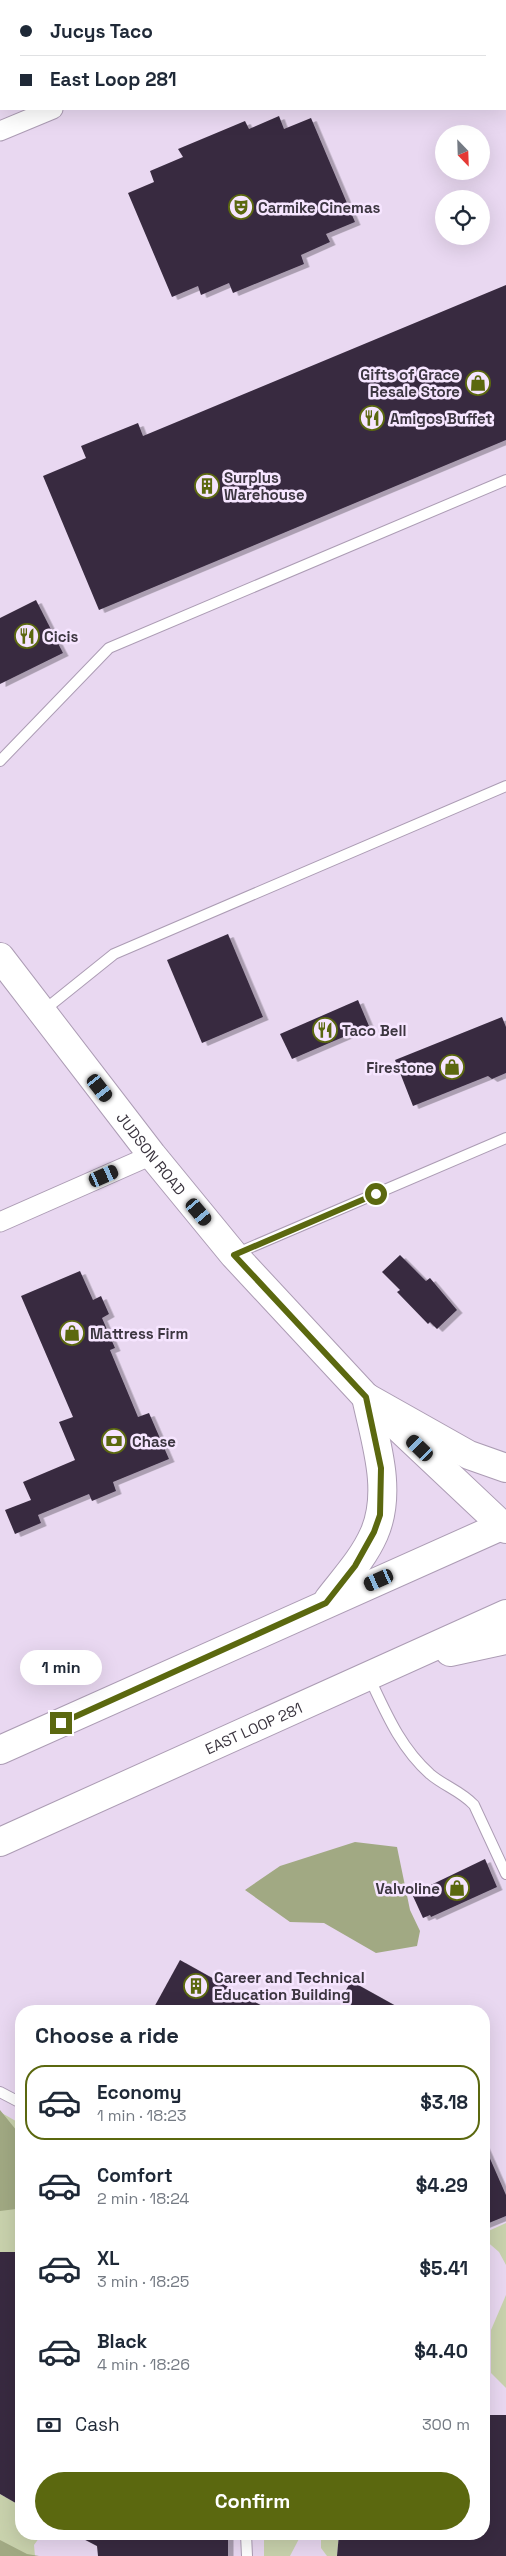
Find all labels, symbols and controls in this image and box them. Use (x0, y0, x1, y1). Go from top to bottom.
text: Jucys Taco (50, 19, 153, 44)
text: East Loop 281 (50, 67, 176, 92)
north arrow (435, 125, 490, 180)
map controls (435, 125, 490, 245)
button: locate (435, 190, 490, 245)
theatre icon: Carmike Cinemas (228, 194, 254, 220)
place label: Carmike Cinemas (258, 198, 381, 217)
place label: Gifts of Grace Resale Store (360, 365, 460, 401)
shop icon: Gifts of Grace Resale Store (465, 370, 491, 396)
restaurant icon: Amigos Buffet (359, 405, 385, 431)
place label: Amigos Buffet (390, 409, 493, 428)
place label: Surplus Warehouse (224, 468, 305, 504)
building icon: Surplus Warehouse (194, 473, 220, 499)
restaurant icon: Cicis (14, 623, 40, 649)
place label: Cicis (44, 627, 78, 646)
restaurant icon: Taco Bell (312, 1017, 338, 1043)
place label: Taco Bell (342, 1021, 406, 1040)
shop icon: Firestone (439, 1054, 465, 1080)
place label: Firestone (366, 1058, 434, 1077)
car (84, 1072, 115, 1104)
street label: JUDSON ROAD (113, 1108, 190, 1199)
car (87, 1163, 120, 1189)
route start (365, 1183, 387, 1205)
car (183, 1196, 214, 1228)
shop icon: Mattress Firm (59, 1320, 85, 1346)
place label: Mattress Firm (90, 1324, 188, 1343)
bank icon: Chase (101, 1428, 127, 1454)
place label: Chase (132, 1432, 176, 1451)
car (403, 1432, 436, 1464)
car (362, 1567, 395, 1593)
callout: 1 min (20, 1650, 102, 1686)
text: 1 min (41, 1657, 81, 1678)
street label: EAST LOOP 281 (202, 1698, 305, 1758)
route end (50, 1712, 72, 1734)
shop icon: Valvoline (444, 1875, 470, 1901)
place label: Valvoline (375, 1879, 440, 1898)
place label: Career and Technical Education Building (214, 1968, 365, 2004)
building icon: Career and Technical Education Building (183, 1973, 209, 1999)
text: Choose a ride (35, 2021, 179, 2049)
icon: car (37, 2080, 82, 2125)
text: Economy (97, 2080, 181, 2105)
text: $3.18 (420, 2090, 468, 2115)
text: 1 min · 18:23 (97, 2105, 186, 2126)
icon: car (37, 2163, 82, 2208)
text: Comfort (97, 2163, 173, 2188)
text: $4.29 (416, 2173, 468, 2198)
text: 2 min · 18:24 (97, 2188, 189, 2209)
icon: car (37, 2246, 82, 2291)
text: XL (97, 2246, 120, 2271)
text: $5.41 (419, 2256, 468, 2281)
text: 3 min · 18:25 (97, 2271, 189, 2292)
icon: car (37, 2329, 82, 2374)
text: Black (97, 2329, 147, 2354)
text: $4.40 (414, 2339, 468, 2364)
text: 4 min · 18:26 (97, 2354, 190, 2375)
icon: cash (35, 2411, 63, 2439)
text: Cash (75, 2412, 120, 2437)
text: 300 m (422, 2414, 470, 2435)
button: Confirm (35, 2472, 470, 2530)

